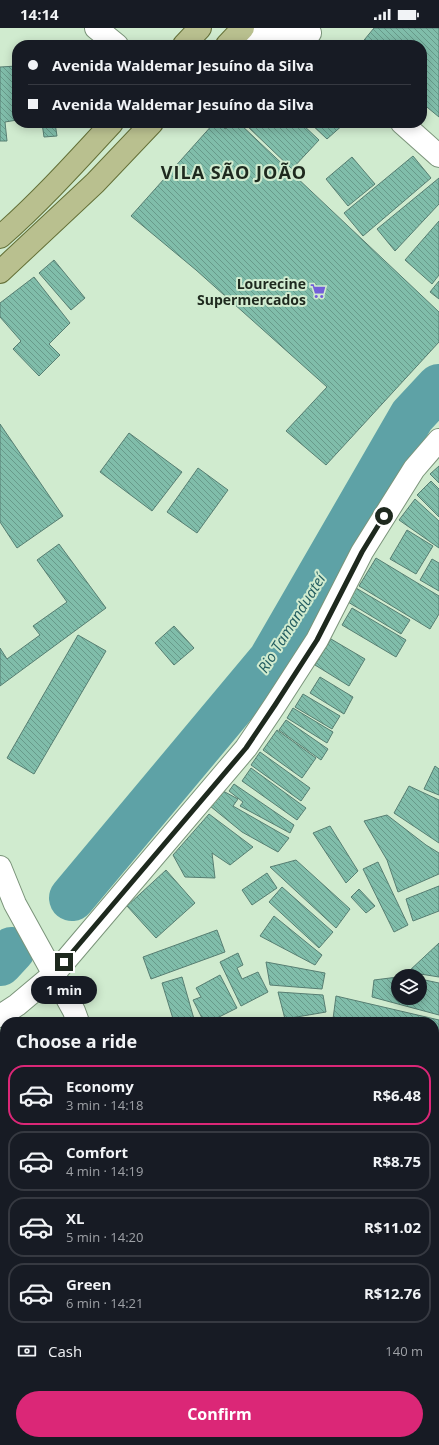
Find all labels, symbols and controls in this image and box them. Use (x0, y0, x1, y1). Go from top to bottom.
text: 14:14 (20, 4, 59, 24)
text: Avenida Waldemar Jesuíno da Silva (52, 55, 314, 75)
text: Avenida Waldemar Jesuíno da Silva (52, 94, 314, 114)
district label: VILA SÃO JOÃO (161, 160, 307, 184)
place label: Lourecine Supermercados (197, 274, 306, 309)
supermarket icon: Lourecine Supermercados (309, 282, 327, 300)
route start (375, 507, 393, 525)
water label: Rio Tamanduateí (253, 568, 331, 676)
route end (55, 953, 73, 971)
map controls (391, 969, 427, 1005)
button: layers (391, 969, 427, 1005)
callout: 1 min (31, 976, 97, 1004)
text: 1 min (46, 981, 82, 999)
text: Choose a ride (16, 1029, 137, 1053)
text: Economy (66, 1076, 134, 1096)
icon: car (18, 1077, 54, 1113)
text: R$6.48 (373, 1085, 421, 1105)
text: 3 min · 14:18 (66, 1096, 143, 1114)
text: Comfort (66, 1142, 128, 1162)
icon: car (18, 1143, 54, 1179)
text: R$8.75 (373, 1151, 421, 1171)
text: 4 min · 14:19 (66, 1162, 143, 1180)
text: XL (66, 1208, 84, 1228)
icon: car (18, 1209, 54, 1245)
text: R$11.02 (364, 1217, 421, 1237)
text: 5 min · 14:20 (66, 1228, 143, 1246)
text: Green (66, 1274, 111, 1294)
icon: car (18, 1275, 54, 1311)
text: R$12.76 (364, 1283, 421, 1303)
text: 6 min · 14:21 (66, 1294, 143, 1312)
icon: cash (16, 1340, 38, 1362)
text: Cash (48, 1341, 82, 1361)
text: 140 m (385, 1342, 423, 1360)
button: Confirm (16, 1391, 423, 1437)

